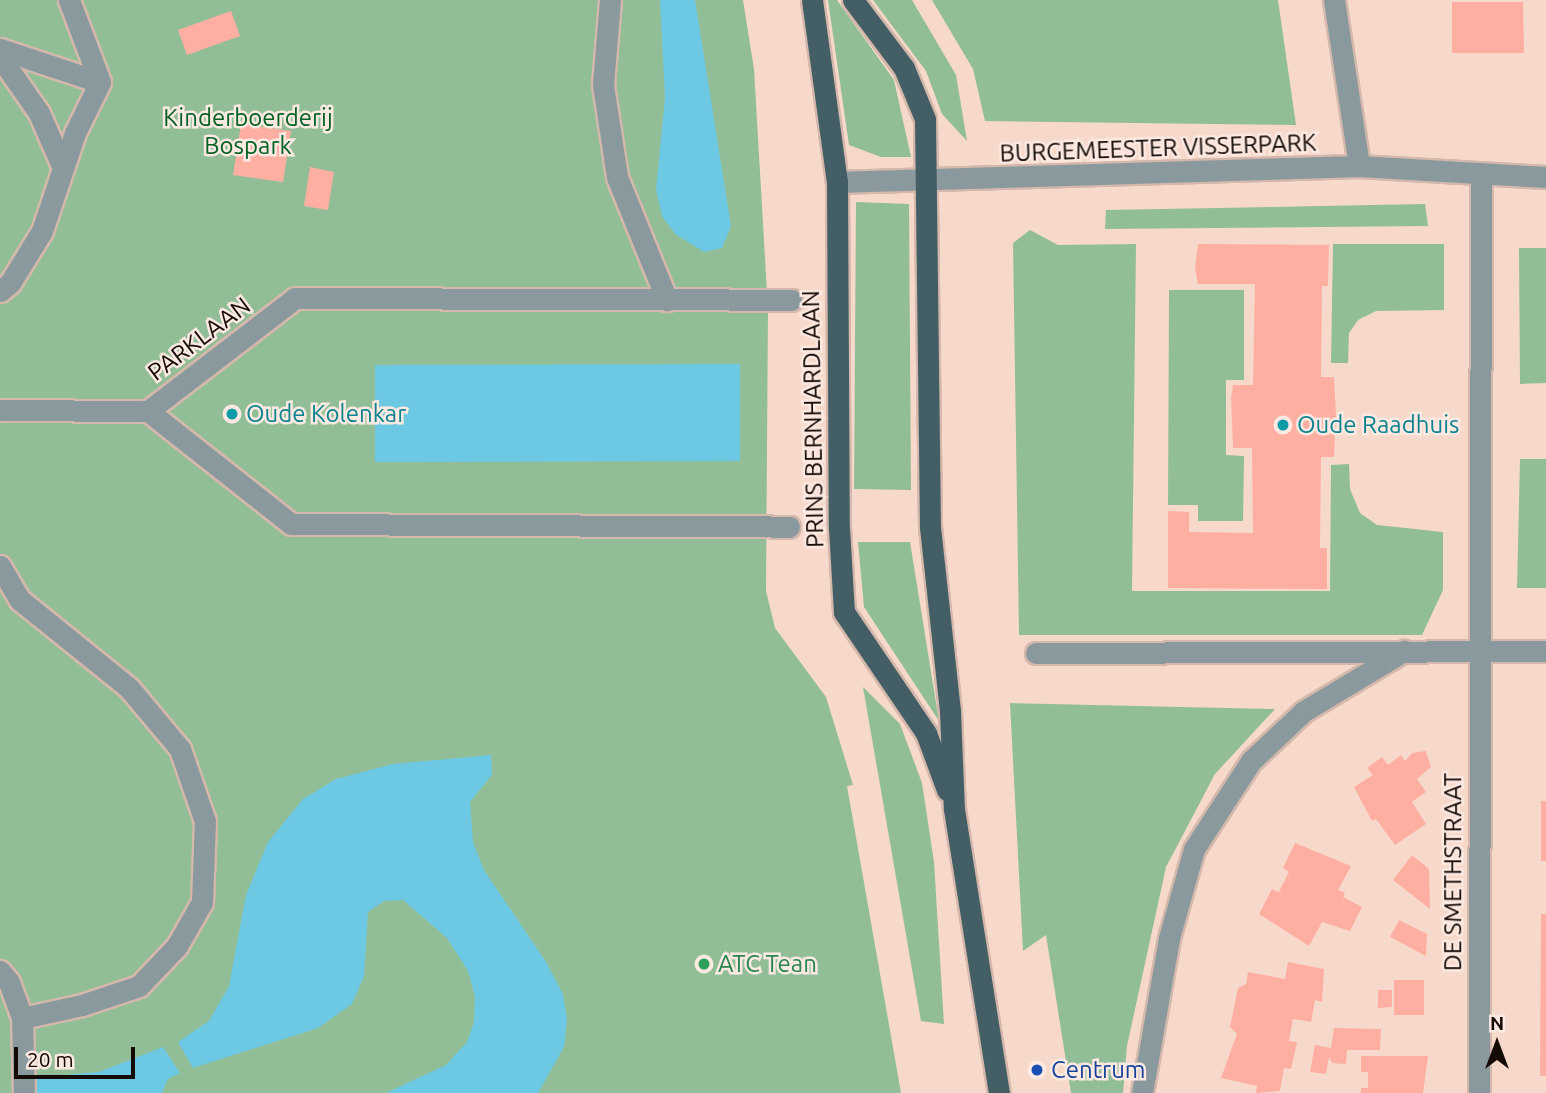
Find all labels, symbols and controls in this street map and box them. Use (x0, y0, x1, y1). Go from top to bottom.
park label: Kinderboerderij Bospark (163, 104, 333, 160)
street label: BURGEMEESTER VISSERPARK (999, 128, 1317, 168)
street label: PRINS BERNHARDLAAN (796, 290, 830, 548)
street label: PARKLAAN (142, 291, 256, 387)
place label: Oude Kolenkar (246, 400, 406, 428)
marker: Oude Kolenkar (224, 406, 240, 422)
place label: Oude Raadhuis (1297, 411, 1459, 439)
marker: Oude Raadhuis (1275, 417, 1291, 433)
street label: DE SMETHSTRAAT (1439, 773, 1467, 971)
place label: ATC Tean (718, 950, 817, 978)
marker: ATC Tean (696, 956, 712, 972)
north arrow (1462, 1009, 1532, 1079)
text: N (1490, 1012, 1504, 1034)
scale bar (18, 1034, 138, 1078)
text: 20 m (27, 1047, 74, 1071)
place label: Centrum (1051, 1056, 1146, 1084)
marker: Centrum (1029, 1062, 1045, 1078)

